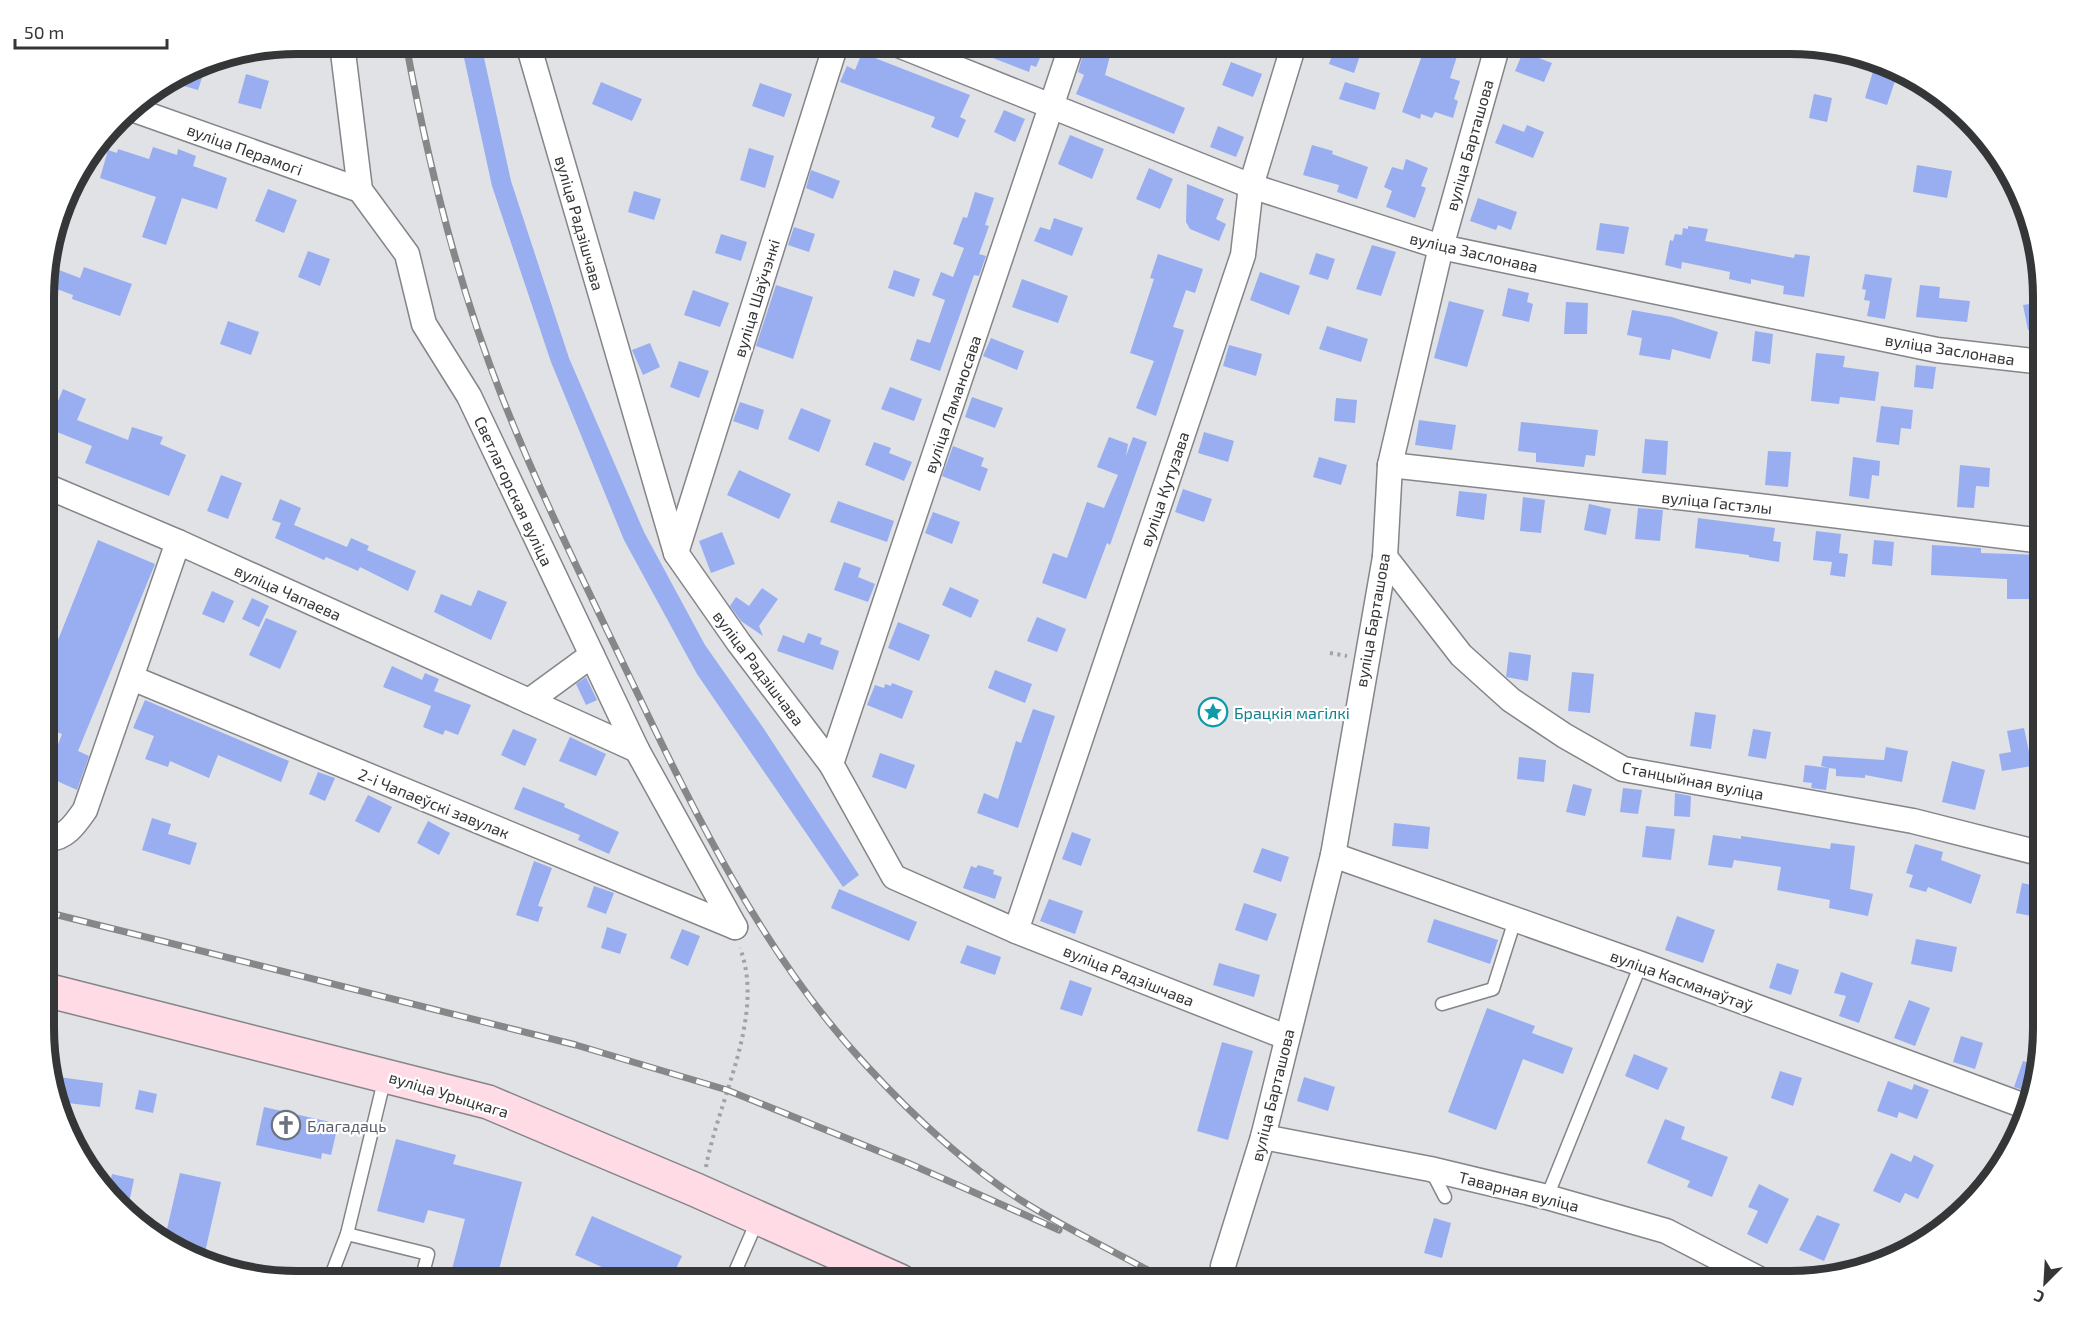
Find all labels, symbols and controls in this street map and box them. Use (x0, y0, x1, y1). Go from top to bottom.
scale bar (15, 12, 166, 50)
text: 50 m (24, 21, 64, 43)
street label: вуліца Барташова (1441, 77, 1498, 213)
street label: вуліца Перамогі (184, 119, 305, 180)
street label: вуліца Радзішчава (551, 153, 608, 293)
street label: вуліца Заслонава (1408, 228, 1540, 277)
street label: вуліца Шаўчэнкі (729, 237, 784, 360)
street label: вуліца Заслонава (1884, 329, 2016, 370)
street label: вуліца Ламаносава (919, 333, 985, 476)
street label: Светлагорская вуліца (470, 413, 557, 569)
street label: вуліца Кутузава (1135, 429, 1194, 549)
street label: вуліца Гастэлы (1661, 487, 1773, 518)
street label: вуліца Барташова (1351, 551, 1394, 689)
street label: вуліца Чапаева (231, 560, 344, 625)
street label: вуліца Радзішчава (709, 607, 808, 730)
place icon: Брацкія магілкі (1197, 696, 1229, 728)
place label: Брацкія магілкі (1234, 703, 1350, 722)
street label: Станцыйная вуліца (1620, 757, 1766, 804)
street label: 2-і Чапаеўскі завулак (355, 764, 513, 843)
street label: вуліца Радзішчава (1061, 940, 1197, 1011)
street label: вуліца Касманаўтаў (1608, 945, 1756, 1016)
street label: вуліца Барташова (1246, 1027, 1299, 1163)
street label: вуліца Урыцкага (387, 1067, 511, 1122)
church icon: Благадаць (270, 1109, 302, 1141)
place label: Благадаць (307, 1116, 387, 1135)
street label: Таварная вуліца (1456, 1167, 1581, 1216)
north arrow (2015, 1253, 2075, 1313)
text: С (2031, 1287, 2047, 1308)

